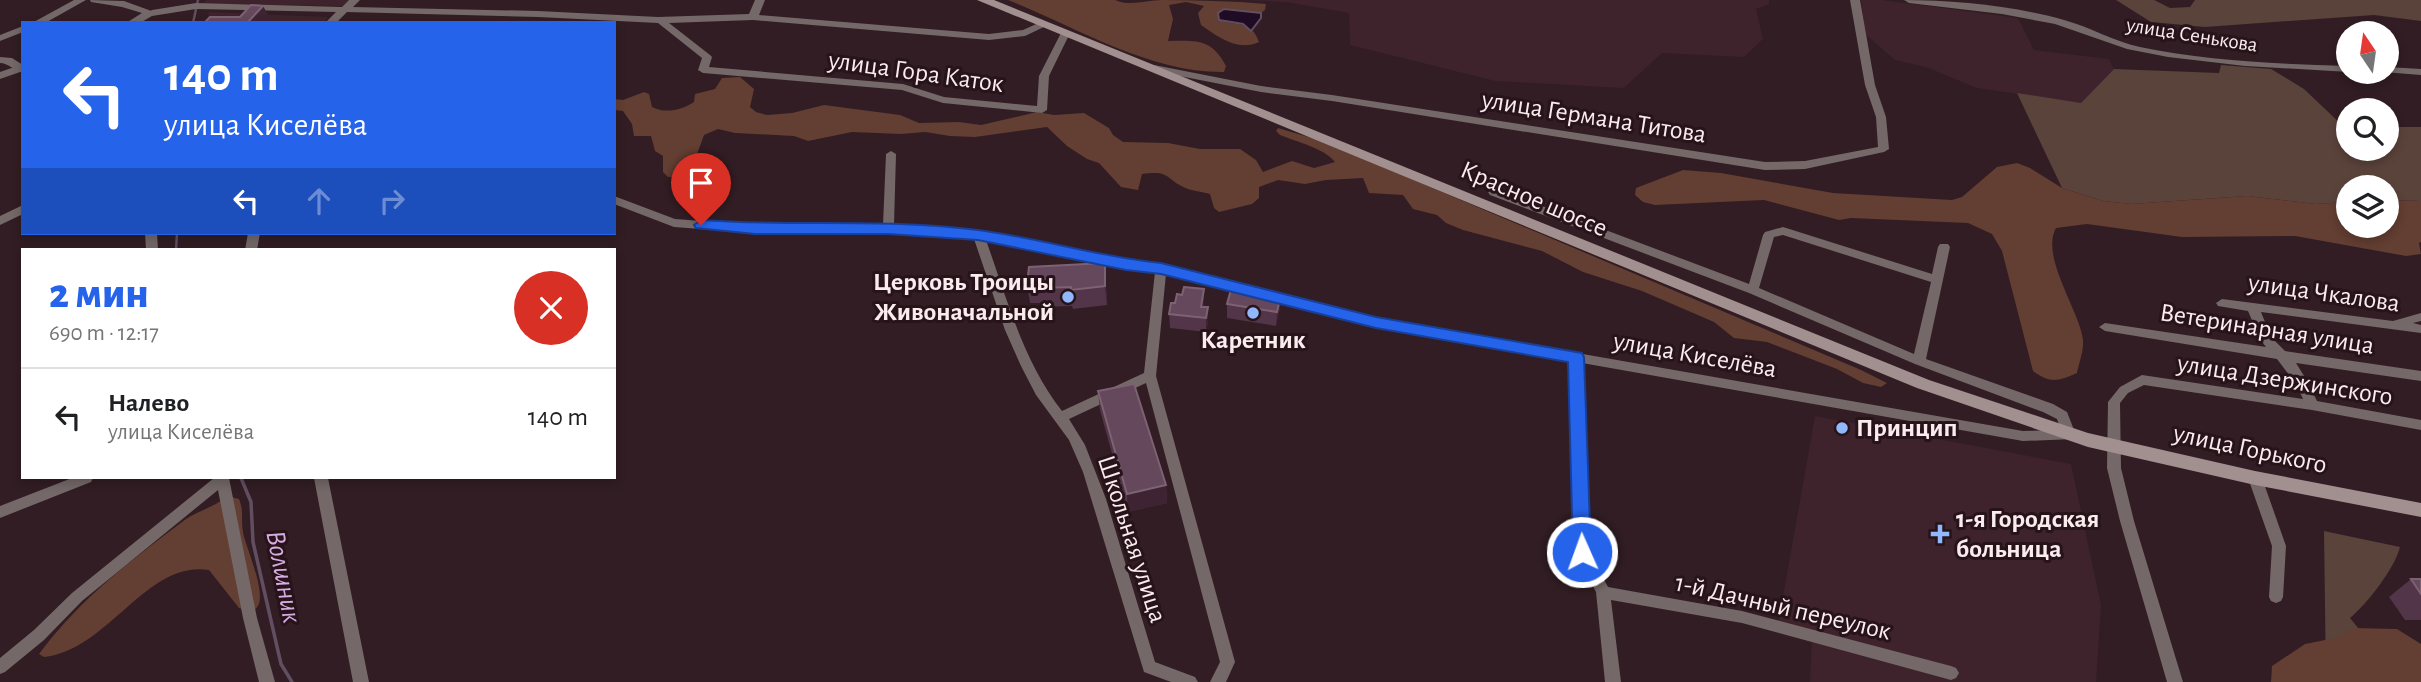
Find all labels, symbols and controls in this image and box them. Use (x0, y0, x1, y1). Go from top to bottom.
street label: улица Сенькова (2124, 14, 2260, 56)
north arrow (2336, 21, 2399, 84)
map controls (2336, 21, 2399, 238)
street label: улица Гора Каток (826, 47, 1005, 97)
icon: left (49, 49, 140, 140)
text: 140 m (164, 51, 279, 100)
street label: улица Германа Титова (1479, 86, 1708, 148)
button: search (2336, 98, 2399, 161)
text: улица Киселёва (164, 109, 367, 141)
pin (671, 153, 731, 225)
street label: Красное шоссе (1457, 156, 1611, 242)
icon: arrive (682, 164, 720, 202)
button: layers (2336, 175, 2399, 238)
icon: left (227, 182, 265, 220)
icon: ahead (300, 182, 338, 220)
icon: right (373, 182, 411, 220)
place label: Церковь Троицы Живоначальной (873, 269, 1054, 325)
street label: улица Чкалова (2245, 269, 2402, 317)
button: close (514, 271, 588, 345)
text: 2 мин (49, 273, 149, 315)
marker: Церковь Троицы Живоначальной (1060, 289, 1076, 305)
street label: Ветеринарная улица (2158, 299, 2376, 359)
marker: Каретник (1245, 305, 1261, 321)
text: 690 m · 12:17 (49, 322, 159, 345)
place label: Каретник (1200, 327, 1306, 353)
street label: улица Киселёва (1610, 328, 1779, 382)
street label: улица Дзержинского (2175, 350, 2394, 410)
text: Налево (108, 390, 189, 416)
icon: left (49, 398, 87, 436)
text: 140 m (528, 404, 588, 430)
place label: Принцип (1856, 415, 1958, 441)
marker: Принцип (1834, 420, 1850, 436)
street label: улица Горького (2170, 420, 2329, 478)
text: улица Киселёва (108, 421, 254, 444)
street label: Школьная улица (1093, 452, 1171, 626)
place label: 1-я Городская больница (1956, 506, 2099, 562)
position arrow (1545, 515, 1619, 589)
marker: 1-я Городская больница (1930, 524, 1950, 544)
water label: Волшник (260, 528, 306, 626)
street label: 1-й Дачный переулок (1673, 570, 1893, 644)

